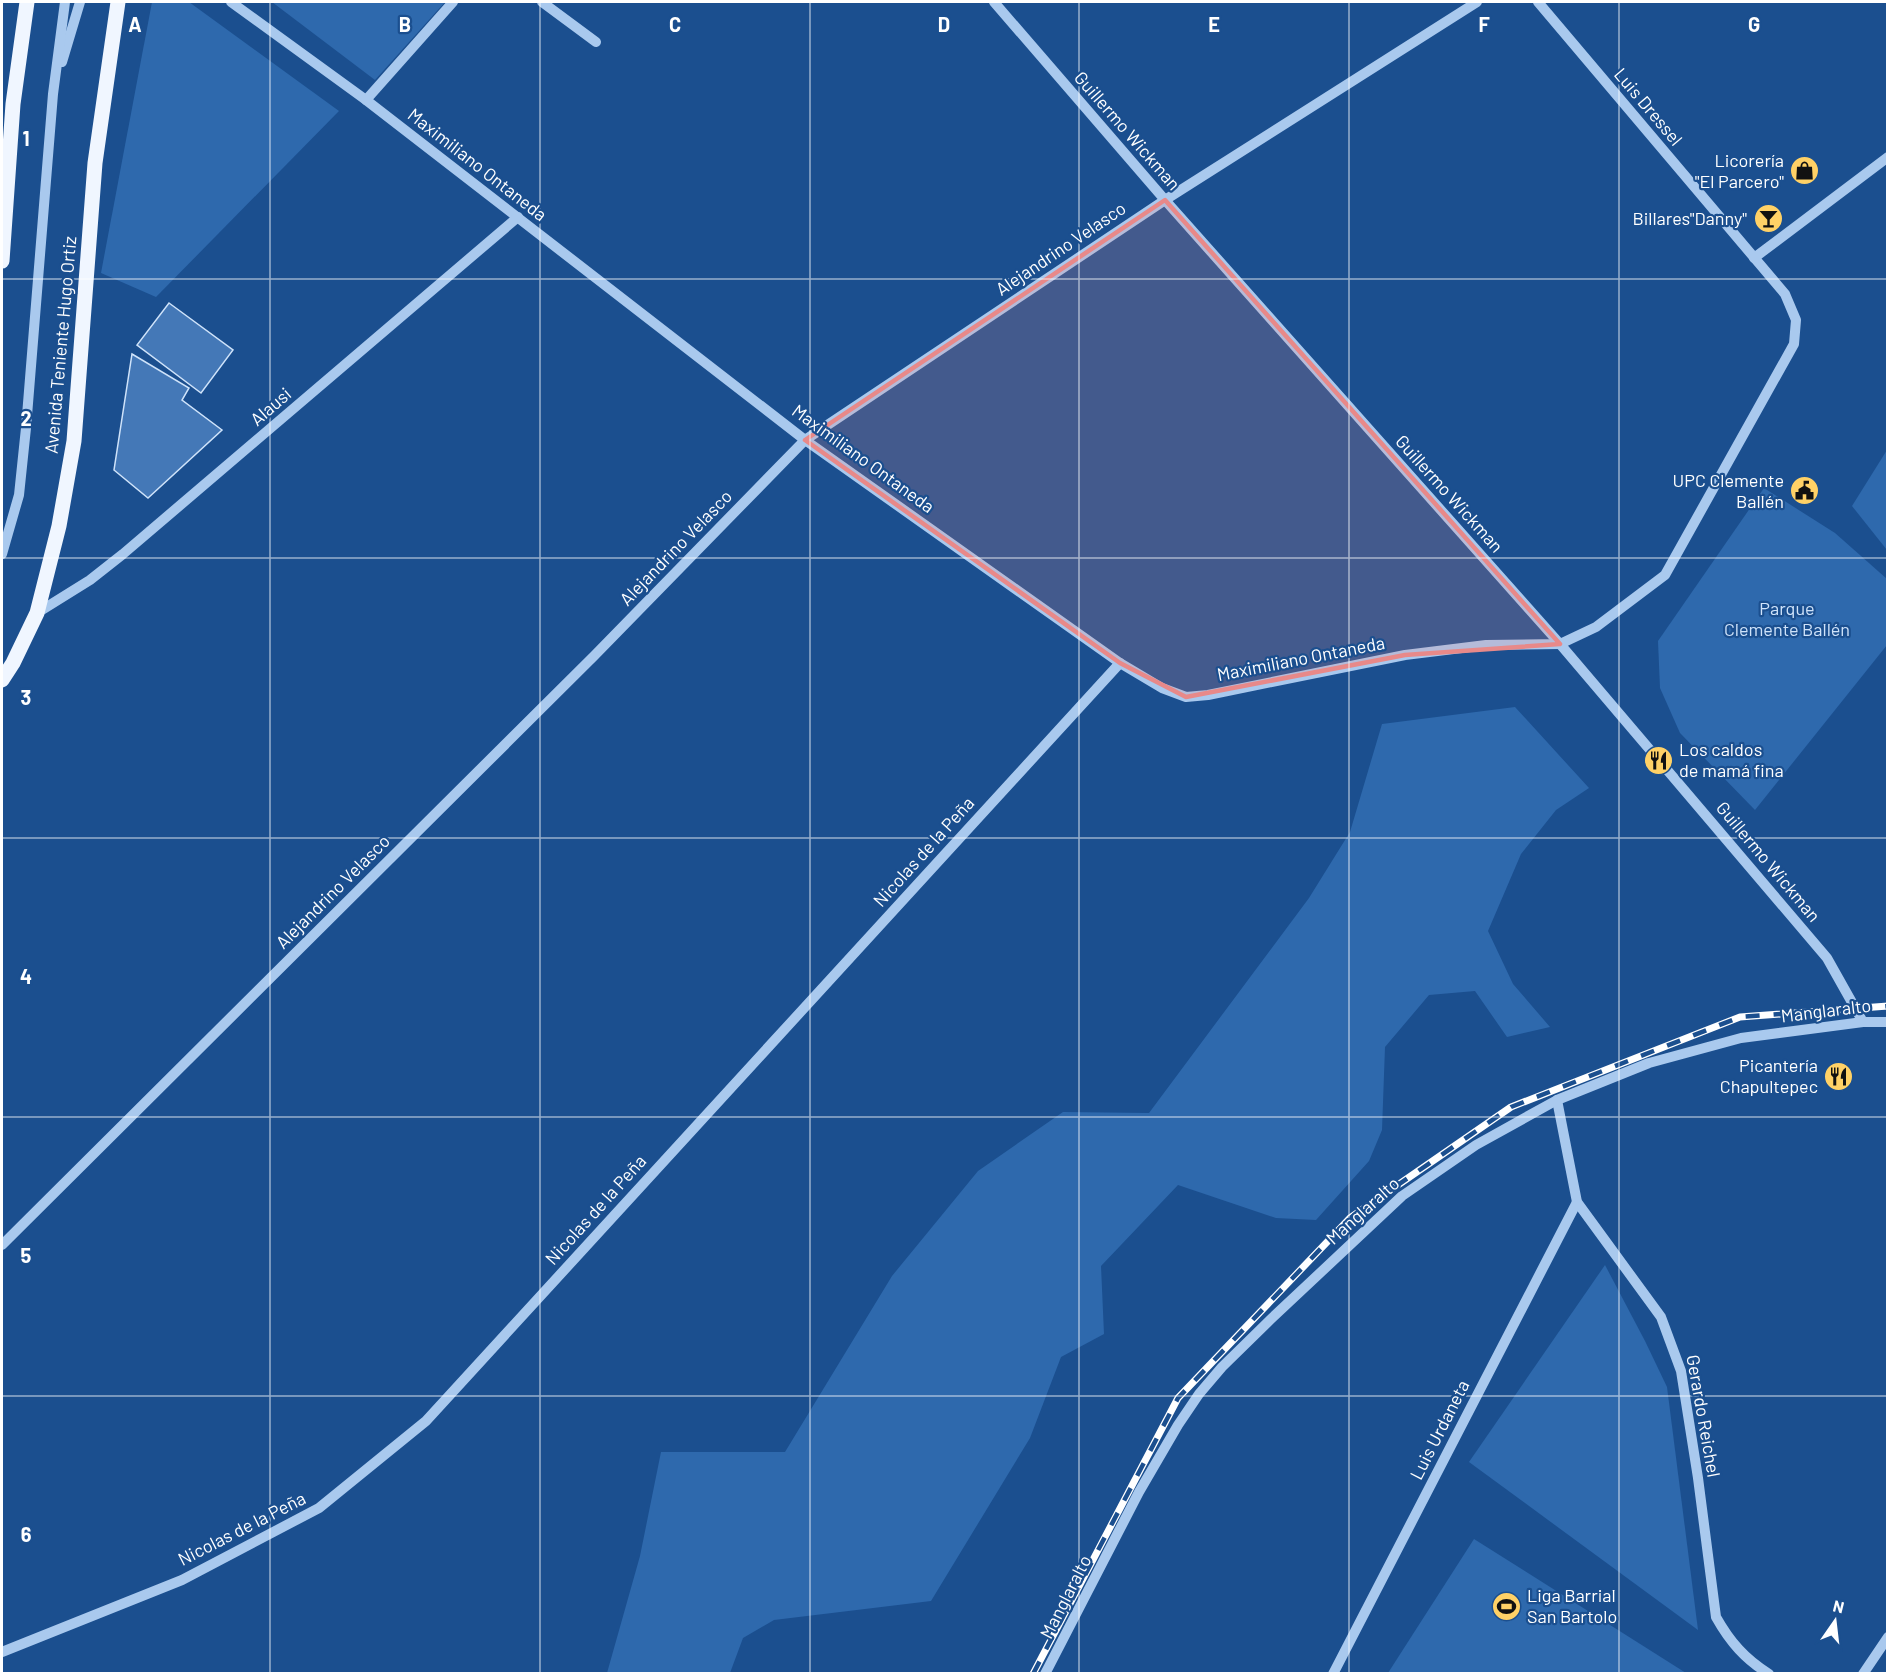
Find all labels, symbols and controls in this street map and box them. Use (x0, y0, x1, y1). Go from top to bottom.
text: A (128, 12, 142, 36)
text: B (399, 12, 411, 36)
text: C (669, 12, 681, 36)
text: D (938, 12, 950, 36)
text: E (1208, 12, 1220, 36)
text: F (1478, 12, 1490, 36)
text: G (1748, 12, 1760, 36)
street label: Luis Dressel (1610, 63, 1688, 150)
street label: Guillermo Wickman (1070, 66, 1185, 194)
street label: Maximiliano Ontaneda (404, 103, 552, 225)
text: 1 (22, 126, 30, 150)
place label: Licorería "El Parcero" (1695, 149, 1784, 192)
shop icon: Licorería "El Parcero" (1789, 155, 1821, 187)
street label: Alejandrino Velasco (991, 196, 1130, 300)
bar icon: Billares"Danny" (1752, 203, 1784, 235)
place label: Billares"Danny" (1632, 207, 1747, 229)
street label: Avenida Teniente Hugo Ortiz (40, 235, 80, 455)
street label: Alausi (245, 382, 295, 430)
street label: Maximiliano Ontaneda (788, 399, 939, 517)
text: 2 (20, 406, 32, 430)
street label: Guillermo Wickman (1391, 430, 1508, 557)
place label: UPC Clemente Ballén (1673, 469, 1784, 512)
public building icon: UPC Clemente Ballén (1789, 475, 1821, 507)
street label: Alejandrino Velasco (614, 485, 736, 610)
park label: Parque Clemente Ballén (1724, 597, 1850, 640)
street label: Maximiliano Ontaneda (1215, 631, 1387, 685)
text: 3 (21, 685, 31, 709)
place label: Los caldos de mamá fina (1679, 738, 1784, 781)
restaurant icon: Los caldos de mamá fina (1642, 744, 1674, 776)
street label: Nicolas de la Peña (868, 792, 978, 911)
street label: Guillermo Wickman (1712, 797, 1826, 926)
street label: Alejandrino Velasco (271, 830, 394, 953)
text: 4 (20, 964, 32, 988)
street label: Manglaralto (1780, 994, 1872, 1026)
place label: Picantería Chapultepec (1720, 1054, 1818, 1097)
restaurant icon: Picantería Chapultepec (1823, 1060, 1855, 1092)
street label: Nicolas de la Peña (540, 1150, 650, 1269)
street label: Manglaralto (1321, 1172, 1403, 1249)
text: 5 (21, 1243, 32, 1267)
street label: Gerardo Reichel (1682, 1353, 1726, 1479)
street label: Luis Urdaneta (1405, 1376, 1474, 1483)
street label: Nicolas de la Peña (174, 1486, 309, 1570)
text: 6 (21, 1522, 32, 1546)
street label: Manglaralto (1035, 1551, 1095, 1642)
place label: Liga Barrial San Bartolo (1527, 1584, 1617, 1627)
sports icon: Liga Barrial San Bartolo (1490, 1590, 1522, 1622)
north arrow (1805, 1591, 1865, 1651)
text: N (1831, 1595, 1846, 1616)

